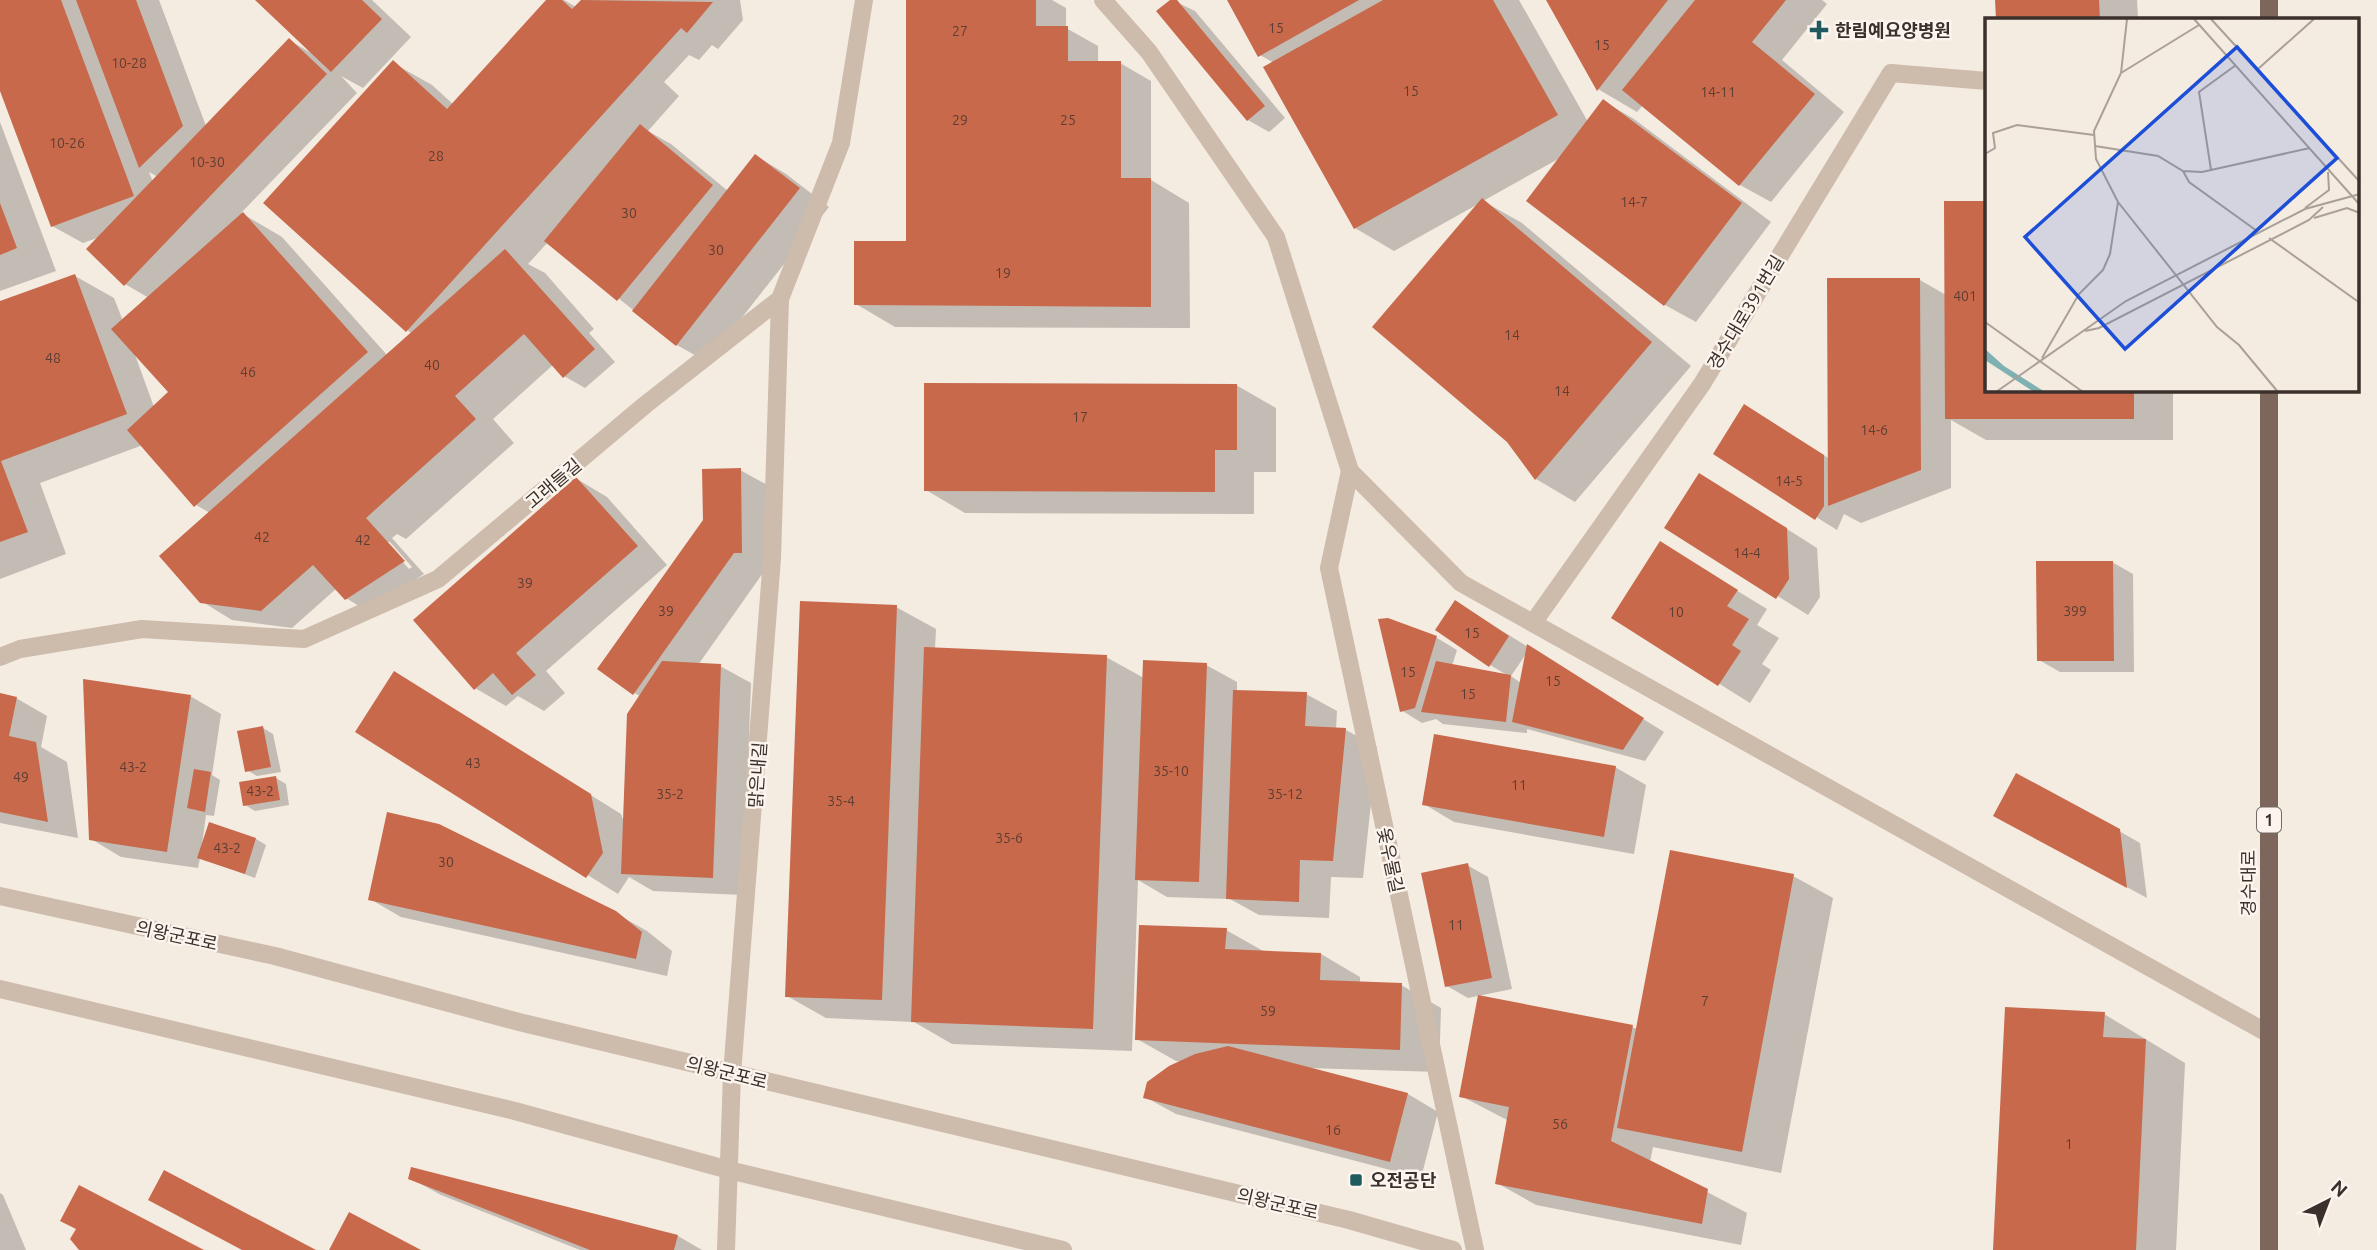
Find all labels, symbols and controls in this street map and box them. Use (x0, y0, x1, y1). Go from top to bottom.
inset map (1985, 18, 2360, 392)
house number: 15 (1268, 20, 1284, 36)
marker: 한림예요양병원 (1809, 20, 1829, 40)
place label: 한림예요양병원 (1835, 20, 1951, 40)
house number: 27 (952, 23, 968, 39)
house number: 15 (1594, 37, 1610, 53)
house number: 10-28 (111, 55, 147, 71)
house number: 15 (1403, 83, 1419, 99)
house number: 14-11 (1700, 84, 1736, 100)
house number: 29 (952, 112, 968, 128)
house number: 25 (1060, 112, 1076, 128)
house number: 10-26 (49, 135, 85, 151)
house number: 28 (428, 148, 444, 164)
house number: 10-30 (189, 154, 225, 170)
house number: 14-7 (1620, 194, 1648, 210)
house number: 30 (621, 205, 637, 221)
house number: 30 (708, 242, 724, 258)
street label: 경수대로391번길 (1703, 251, 1787, 373)
house number: 19 (995, 265, 1011, 281)
house number: 401 (1953, 288, 1977, 304)
house number: 14 (1504, 327, 1520, 343)
house number: 48 (45, 350, 61, 366)
house number: 40 (424, 357, 440, 373)
house number: 46 (240, 364, 256, 380)
house number: 14 (1554, 383, 1570, 399)
house number: 17 (1072, 409, 1088, 425)
house number: 14-6 (1860, 422, 1888, 438)
street label: 고래들길 (521, 454, 585, 512)
house number: 14-5 (1775, 473, 1803, 489)
house number: 42 (254, 529, 270, 545)
house number: 42 (355, 532, 371, 548)
house number: 14-4 (1733, 545, 1761, 561)
house number: 39 (517, 575, 533, 591)
house number: 39 (658, 603, 674, 619)
house number: 399 (2063, 603, 2087, 619)
house number: 10 (1668, 604, 1684, 620)
house number: 15 (1464, 625, 1480, 641)
house number: 15 (1400, 664, 1416, 680)
house number: 15 (1545, 673, 1561, 689)
house number: 15 (1460, 686, 1476, 702)
street label: 맑은내길 (745, 741, 769, 809)
house number: 43 (465, 755, 481, 771)
house number: 43-2 (119, 759, 147, 775)
house number: 35-10 (1153, 763, 1189, 779)
house number: 49 (13, 769, 29, 785)
house number: 11 (1511, 777, 1527, 793)
house number: 43-2 (246, 783, 274, 799)
house number: 35-2 (656, 786, 684, 802)
house number: 35-12 (1267, 786, 1303, 802)
house number: 35-4 (827, 793, 855, 809)
road number: 1 (2257, 807, 2281, 832)
street label: 옻우물길 (1374, 826, 1408, 894)
house number: 35-6 (995, 830, 1023, 846)
house number: 43-2 (213, 840, 241, 856)
street label: 경수대로 (2238, 850, 2258, 916)
house number: 30 (438, 854, 454, 870)
street label: 의왕군포로 (134, 917, 220, 953)
house number: 11 (1448, 917, 1464, 933)
house number: 7 (1701, 993, 1709, 1009)
house number: 59 (1260, 1003, 1276, 1019)
street label: 의왕군포로 (684, 1052, 770, 1092)
house number: 56 (1552, 1116, 1568, 1132)
house number: 16 (1325, 1122, 1341, 1138)
house number: 1 (2065, 1136, 2073, 1152)
north arrow (2293, 1166, 2363, 1236)
place label: 오전공단 (1370, 1170, 1437, 1190)
marker: 오전공단 (1348, 1172, 1364, 1188)
text: N (2327, 1175, 2352, 1201)
street label: 의왕군포로 (1235, 1184, 1321, 1222)

